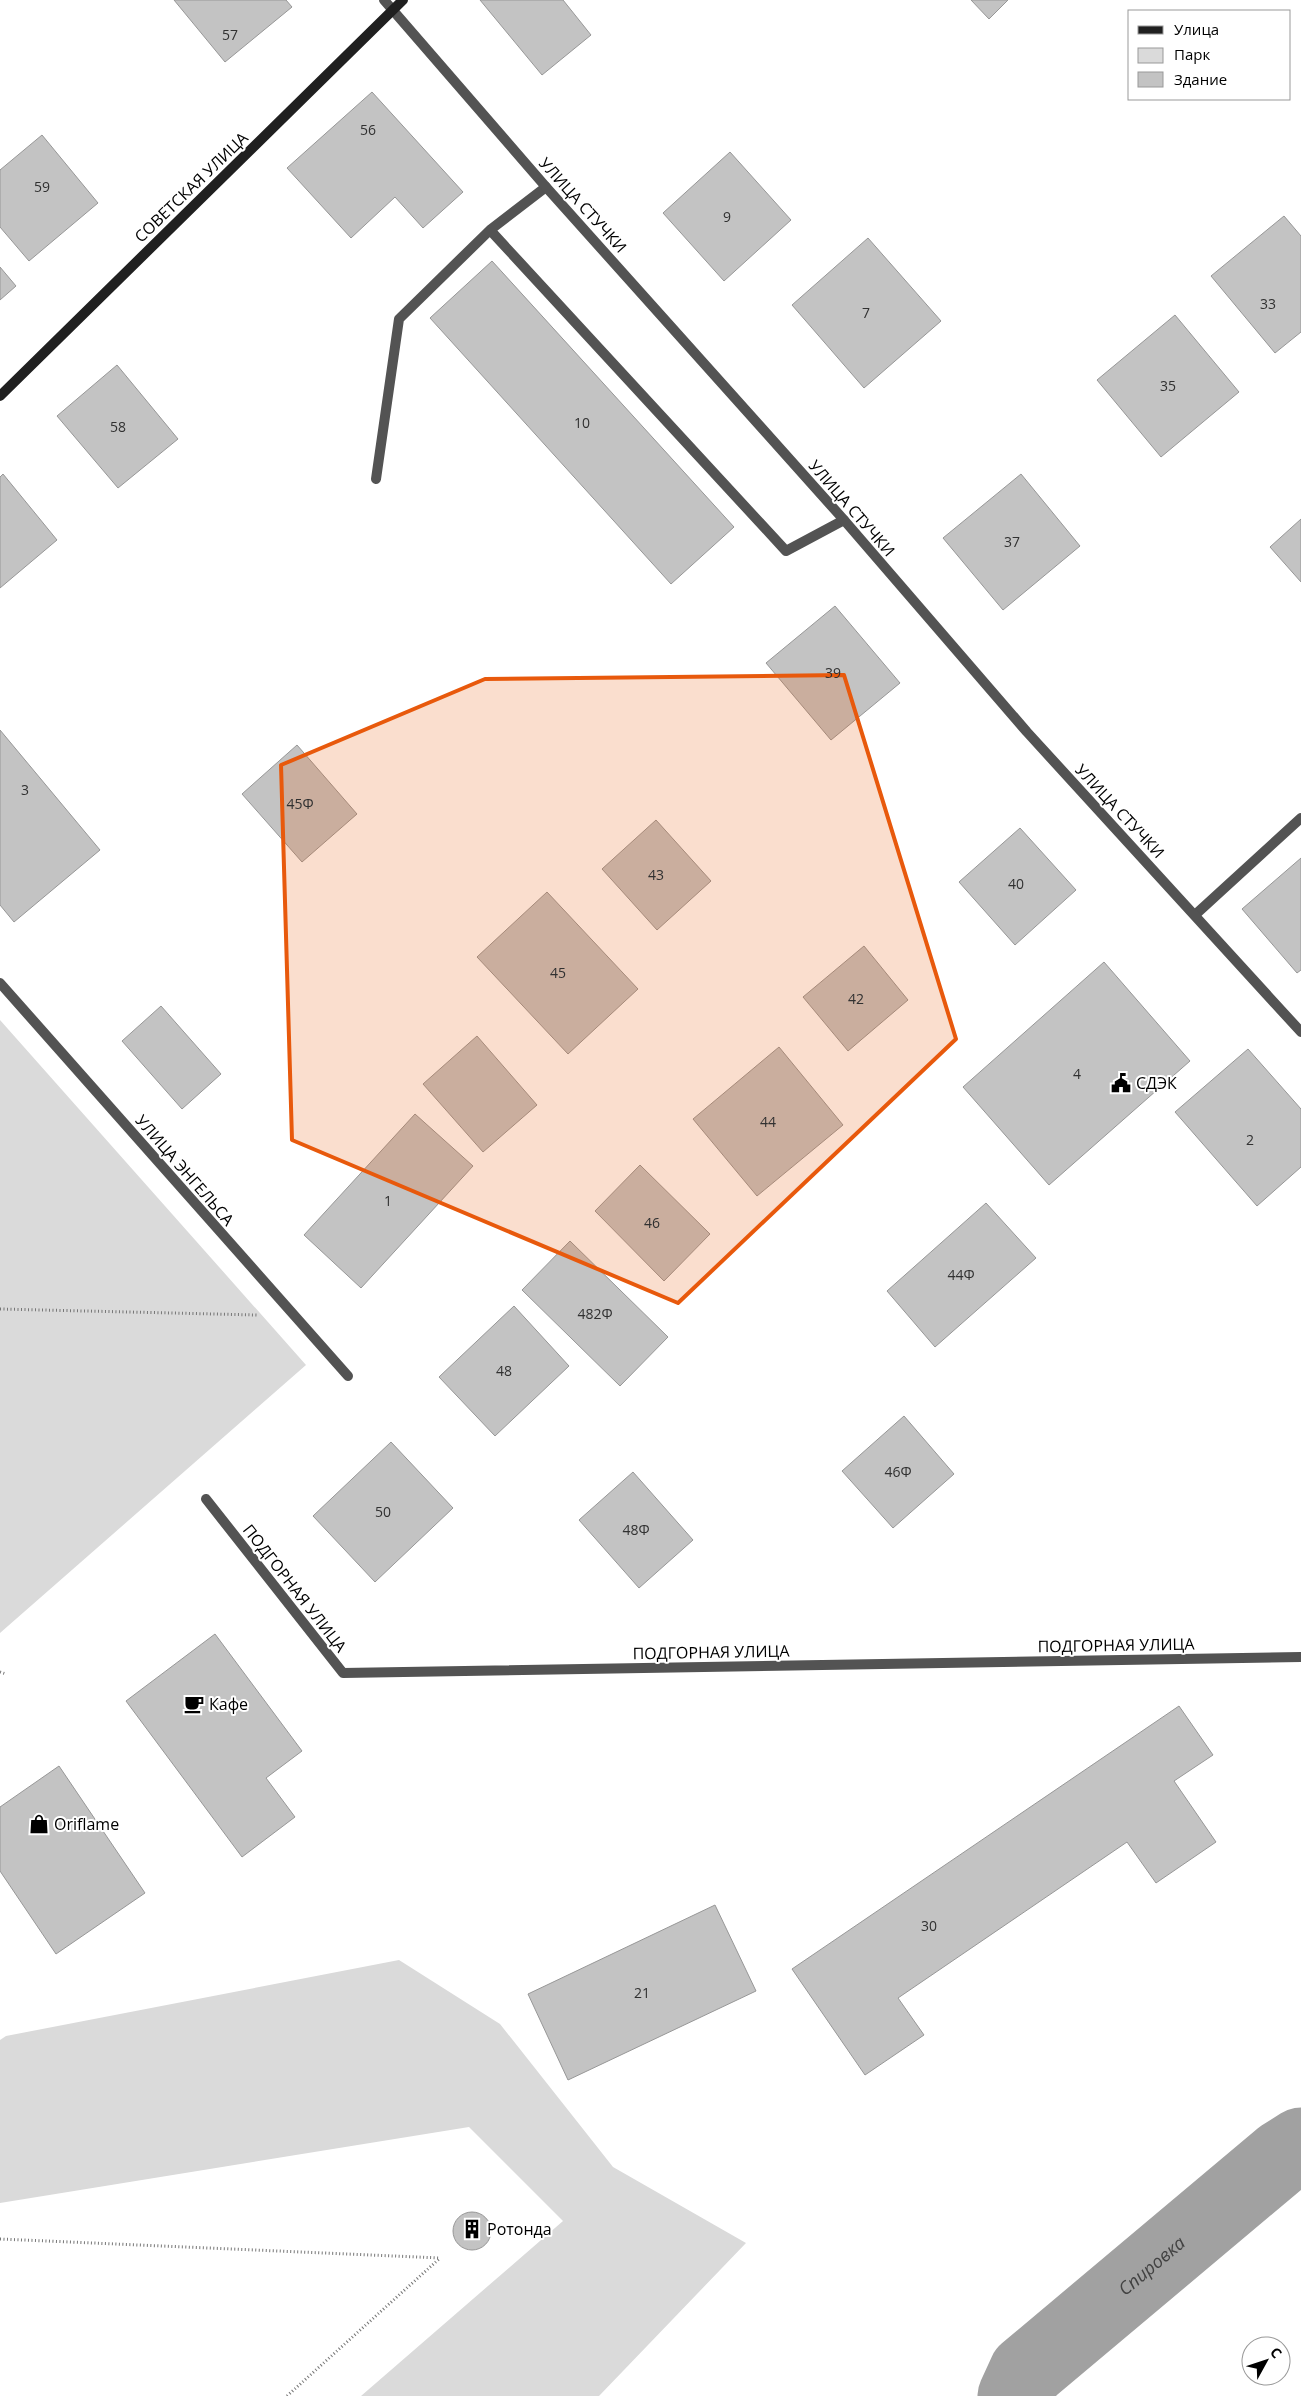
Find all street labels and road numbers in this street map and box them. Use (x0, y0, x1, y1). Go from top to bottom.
street label: СОВЕТСКАЯ УЛИЦА (129, 126, 253, 247)
street label: УЛИЦА СТУЧКИ (534, 153, 632, 257)
street label: УЛИЦА СТУЧКИ (804, 455, 900, 561)
street label: УЛИЦА СТУЧКИ (1071, 759, 1169, 863)
street label: УЛИЦА ЭНГЕЛЬСА (131, 1110, 240, 1231)
street label: ПОДГОРНАЯ УЛИЦА (238, 1519, 352, 1657)
street label: ПОДГОРНАЯ УЛИЦА (1037, 1633, 1195, 1657)
street label: ПОДГОРНАЯ УЛИЦА (632, 1640, 790, 1664)

